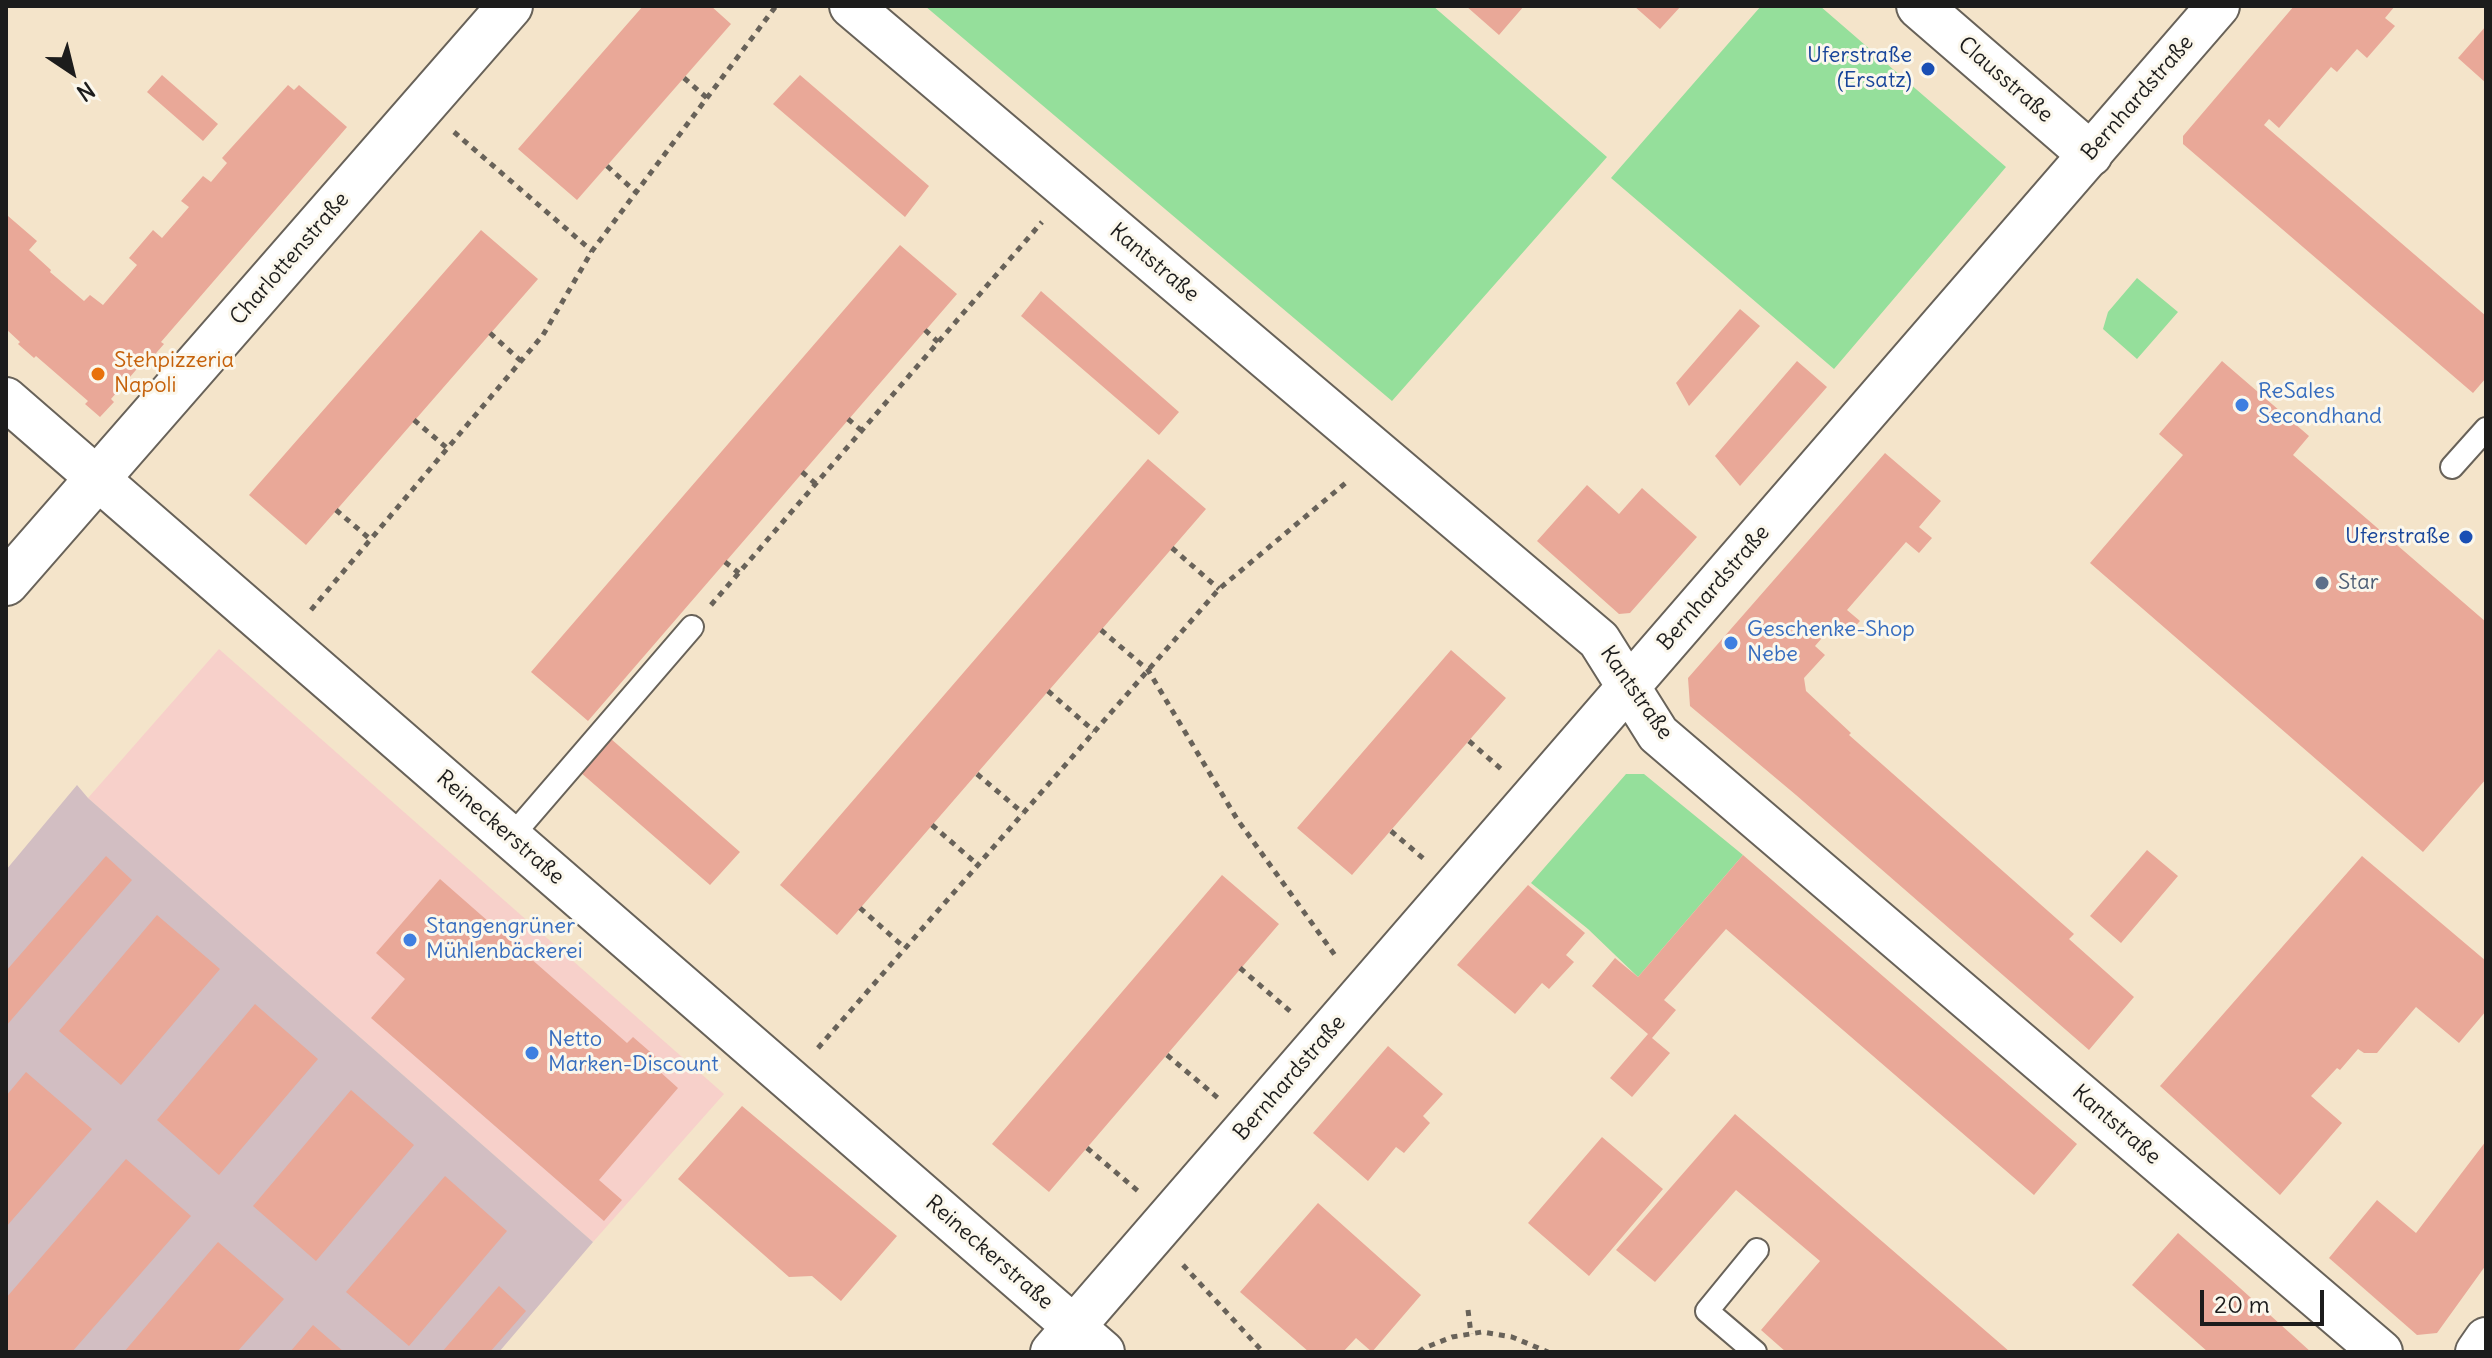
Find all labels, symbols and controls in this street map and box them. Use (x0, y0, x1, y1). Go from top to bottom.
street label: Bernhardstraße (2076, 30, 2200, 166)
north arrow (32, 32, 112, 112)
street label: Clausstraße (1952, 32, 2058, 128)
place label: Uferstraße (Ersatz) (1807, 43, 1912, 94)
marker: Uferstraße (Ersatz) (1919, 60, 1937, 78)
text: N (72, 76, 100, 107)
street label: Charlottenstraße (225, 187, 355, 331)
street label: Kantstraße (1104, 218, 1204, 308)
place label: Stehpizzeria Napoli (114, 348, 234, 400)
marker: Stehpizzeria Napoli (89, 365, 107, 383)
place label: ReSales Secondhand (2258, 379, 2382, 430)
marker: ReSales Secondhand (2233, 396, 2251, 414)
street label: Bernhardstraße (1652, 520, 1776, 656)
place label: Uferstraße (2345, 524, 2450, 550)
marker: Uferstraße (2457, 528, 2475, 546)
place label: Star (2338, 570, 2379, 596)
marker: Star (2313, 574, 2331, 592)
place label: Geschenke-Shop Nebe (1747, 617, 1915, 668)
marker: Geschenke-Shop Nebe (1722, 634, 1740, 652)
street label: Kantstraße (1594, 641, 1678, 745)
street label: Reineckerstraße (431, 765, 569, 891)
place label: Stangengrüner Mühlenbäckerei (426, 914, 583, 966)
marker: Stangengrüner Mühlenbäckerei (401, 931, 419, 949)
street label: Bernhardstraße (1228, 1010, 1352, 1146)
place label: Netto Marken-Discount (548, 1027, 719, 1078)
marker: Netto Marken-Discount (523, 1044, 541, 1062)
street label: Kantstraße (2066, 1079, 2166, 1171)
street label: Reineckerstraße (920, 1190, 1058, 1316)
scale bar (2204, 1274, 2328, 1324)
text: 20 m (2214, 1289, 2270, 1319)

